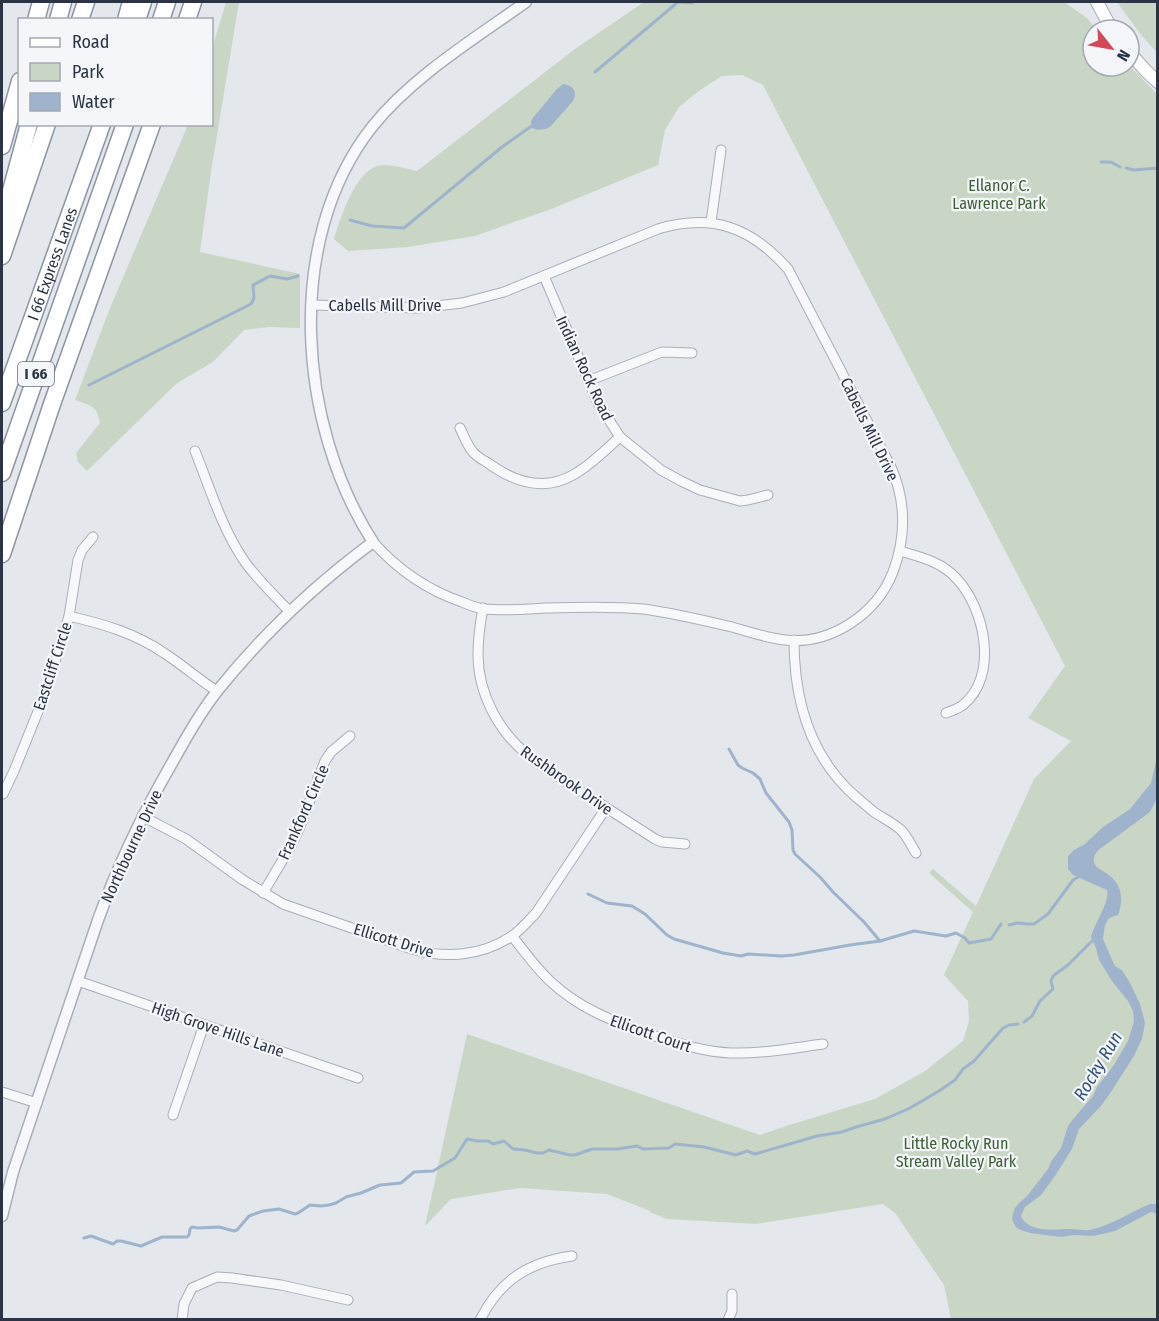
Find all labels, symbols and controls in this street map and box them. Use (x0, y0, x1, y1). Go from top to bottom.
legend (18, 18, 213, 126)
north arrow (1081, 18, 1141, 78)
text: Road (72, 31, 109, 53)
text: N (1113, 46, 1134, 64)
text: Park (72, 61, 105, 83)
text: Water (72, 91, 115, 113)
park label: Ellanor C. Lawrence Park (952, 176, 1046, 213)
street label: I 66 Express Lanes (23, 204, 81, 323)
street label: Cabells Mill Drive (329, 296, 441, 315)
street label: Indian Rock Road (552, 313, 617, 424)
road number: I 66 (18, 362, 54, 386)
street label: Cabells Mill Drive (836, 374, 903, 484)
street label: Eastcliff Circle (29, 620, 76, 713)
street label: Rushbrook Drive (517, 742, 616, 819)
street label: Frankford Circle (274, 762, 333, 863)
street label: Northbourne Drive (97, 787, 166, 906)
street label: Ellicott Drive (351, 919, 436, 962)
street label: High Grove Hills Lane (149, 998, 287, 1061)
street label: Ellicott Court (608, 1011, 695, 1056)
water label: Rocky Run (1069, 1028, 1127, 1104)
park label: Little Rocky Run Stream Valley Park (896, 1134, 1017, 1171)

